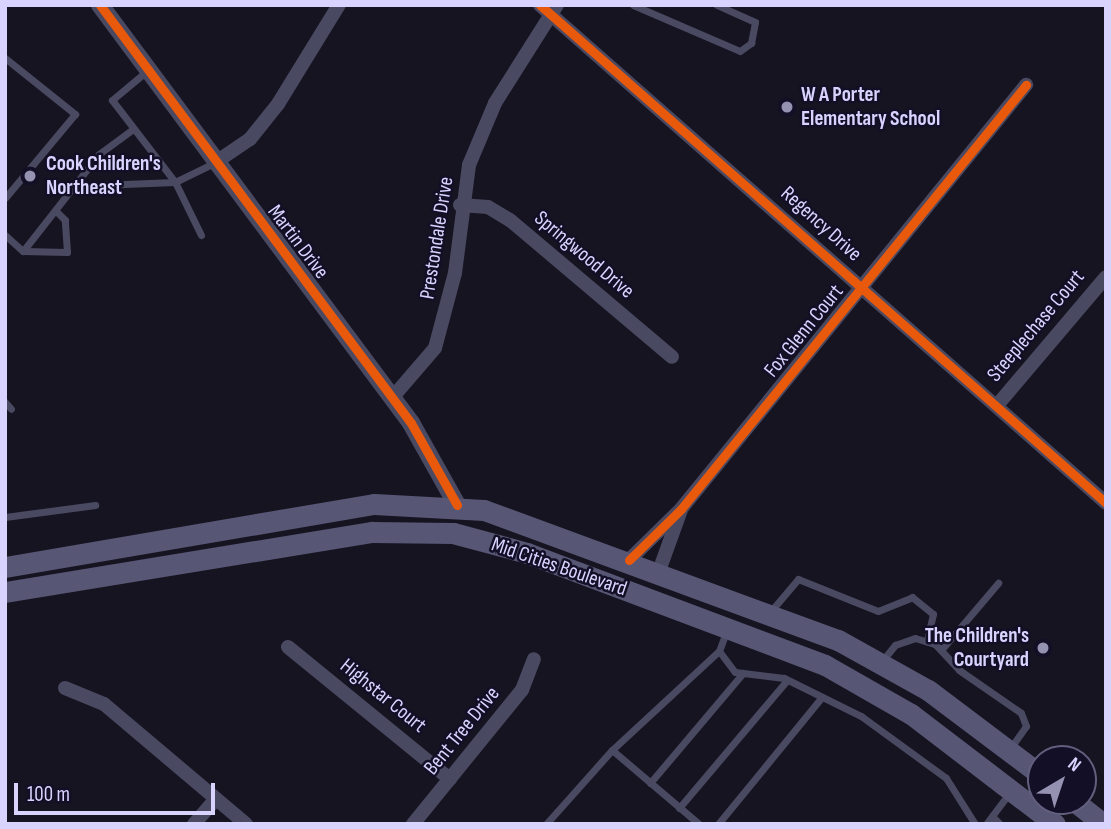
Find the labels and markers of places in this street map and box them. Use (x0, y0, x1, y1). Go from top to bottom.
place label: W A Porter Elementary School (801, 82, 940, 132)
marker: W A Porter Elementary School (779, 99, 795, 115)
place label: Cook Children's Northeast (46, 151, 161, 201)
marker: Cook Children's Northeast (20, 166, 40, 186)
place label: The Children's Courtyard (925, 623, 1029, 673)
marker: The Children's Courtyard (1035, 640, 1051, 656)

